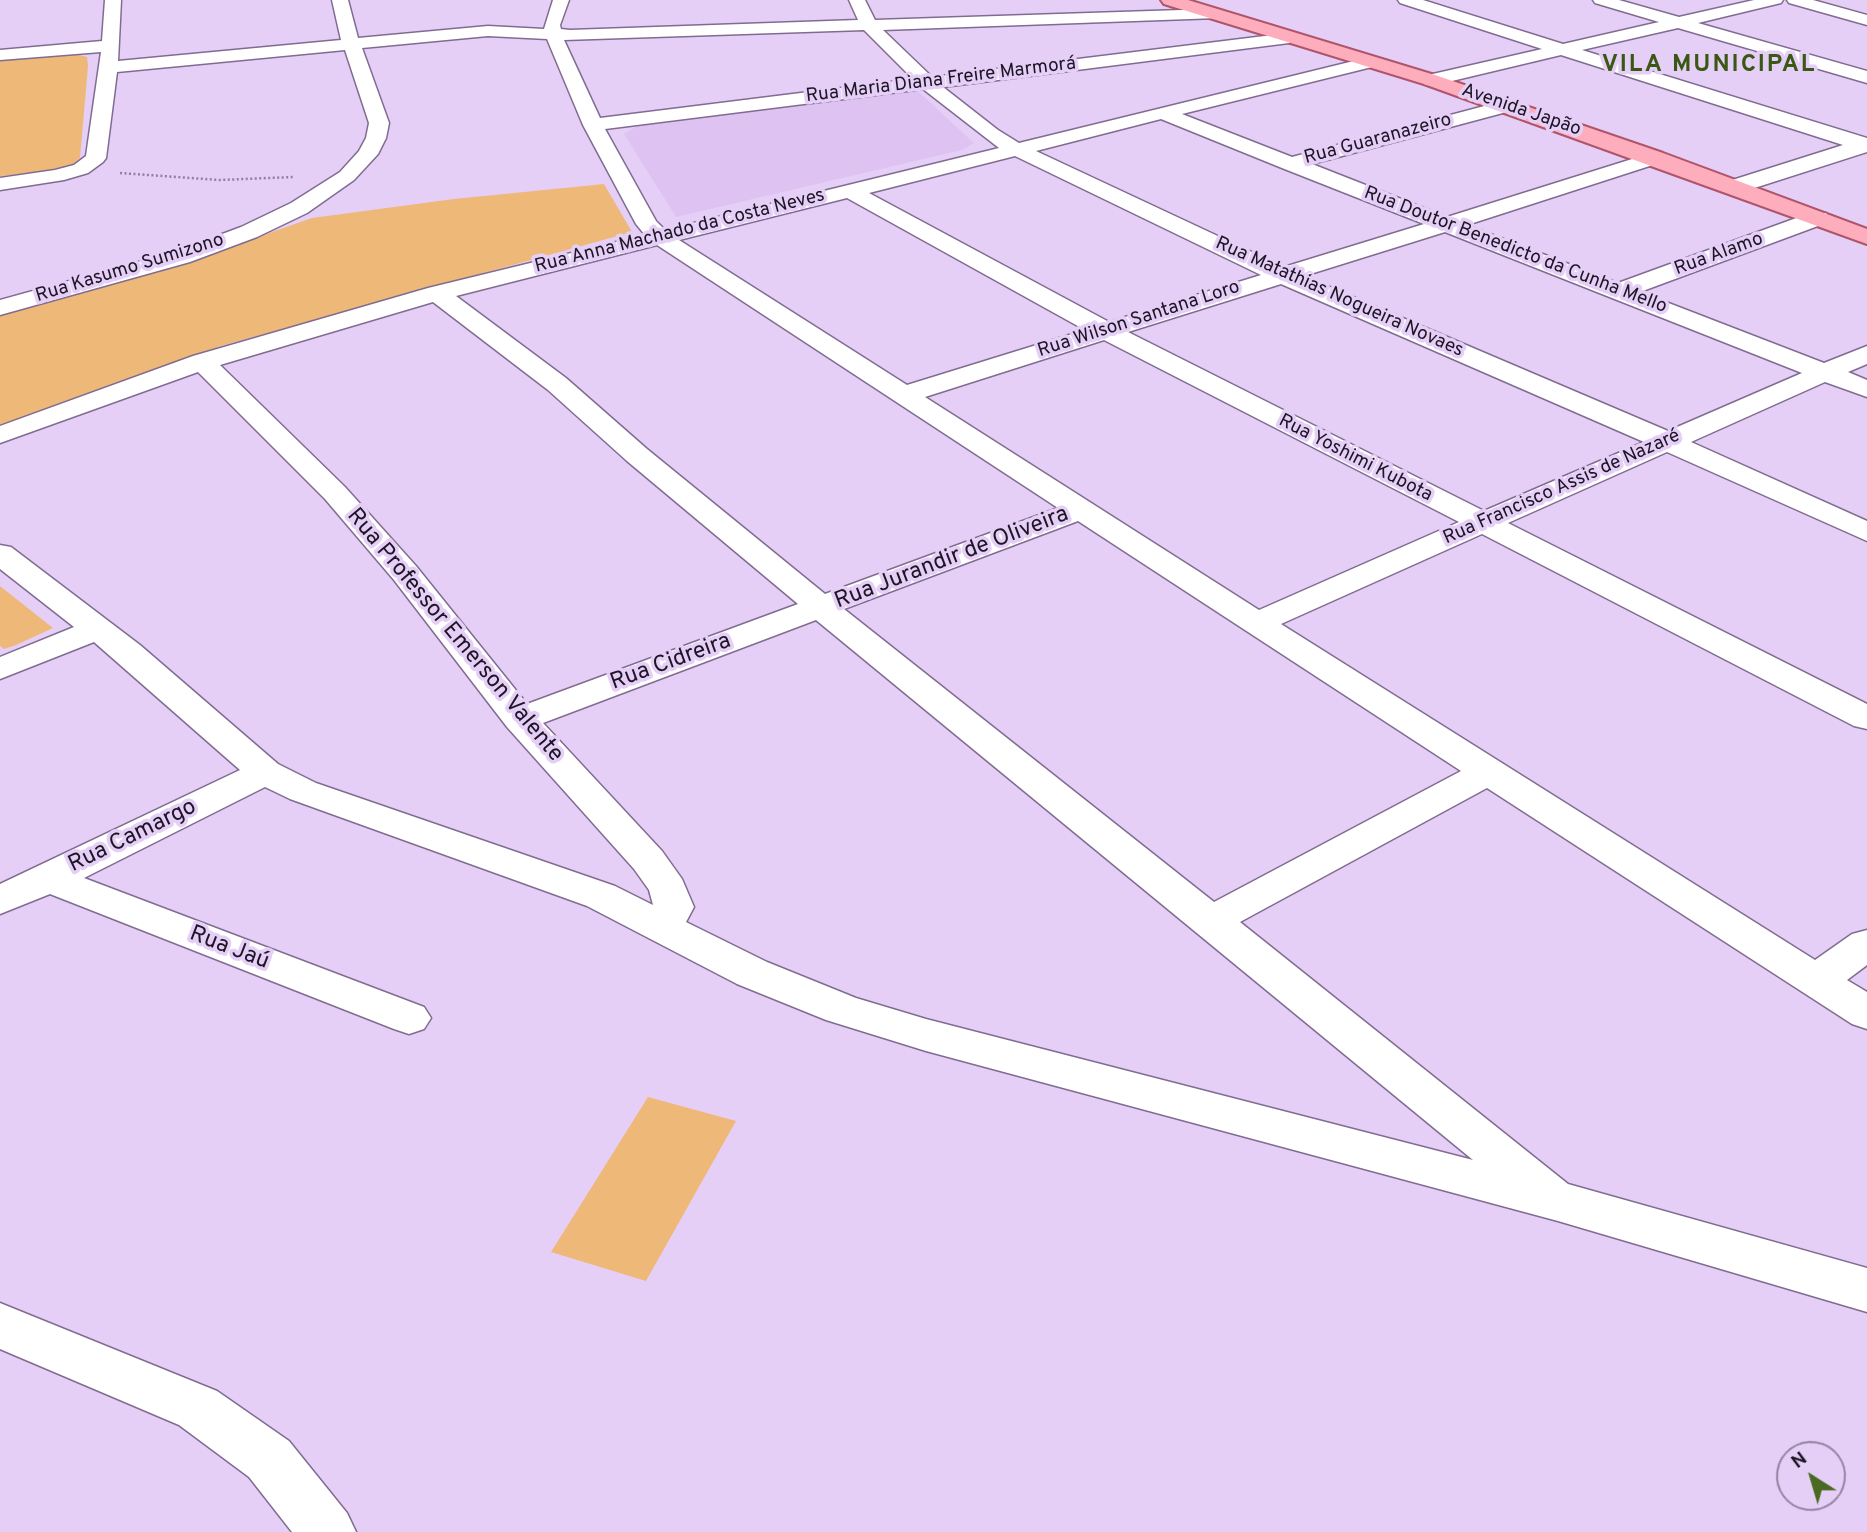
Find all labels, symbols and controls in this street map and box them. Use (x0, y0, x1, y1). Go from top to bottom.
district label: VILA MUNICIPAL (1603, 52, 1815, 80)
street label: Rua Maria Diana Freire Marmorá (805, 53, 1077, 109)
street label: Avenida Japão (1458, 80, 1584, 142)
street label: Rua Guaranazeiro (1302, 109, 1454, 171)
street label: Rua Doutor Benedicto da Cunha Mello (1360, 183, 1670, 319)
street label: Rua Anna Machado da Costa Neves (533, 185, 827, 279)
street label: Rua Alamo (1672, 228, 1766, 282)
street label: Rua Kasumo Sumizono (33, 230, 227, 308)
street label: Rua Matathias Nogueira Novaes (1211, 233, 1467, 363)
street label: Rua Wilson Santana Loro (1035, 277, 1243, 363)
street label: Rua Yoshimi Kubota (1274, 410, 1436, 508)
street label: Rua Francisco Assis de Nazaré (1440, 425, 1684, 551)
street label: Rua Jurandir de Oliveira (831, 502, 1073, 616)
street label: Rua Professor Emerson Valente (340, 504, 568, 768)
street label: Rua Cidreira (607, 628, 735, 698)
street label: Rua Camargo (65, 794, 201, 880)
street label: Rua Jaú (185, 921, 273, 977)
north arrow (1776, 1441, 1846, 1511)
text: N (1787, 1447, 1812, 1475)

